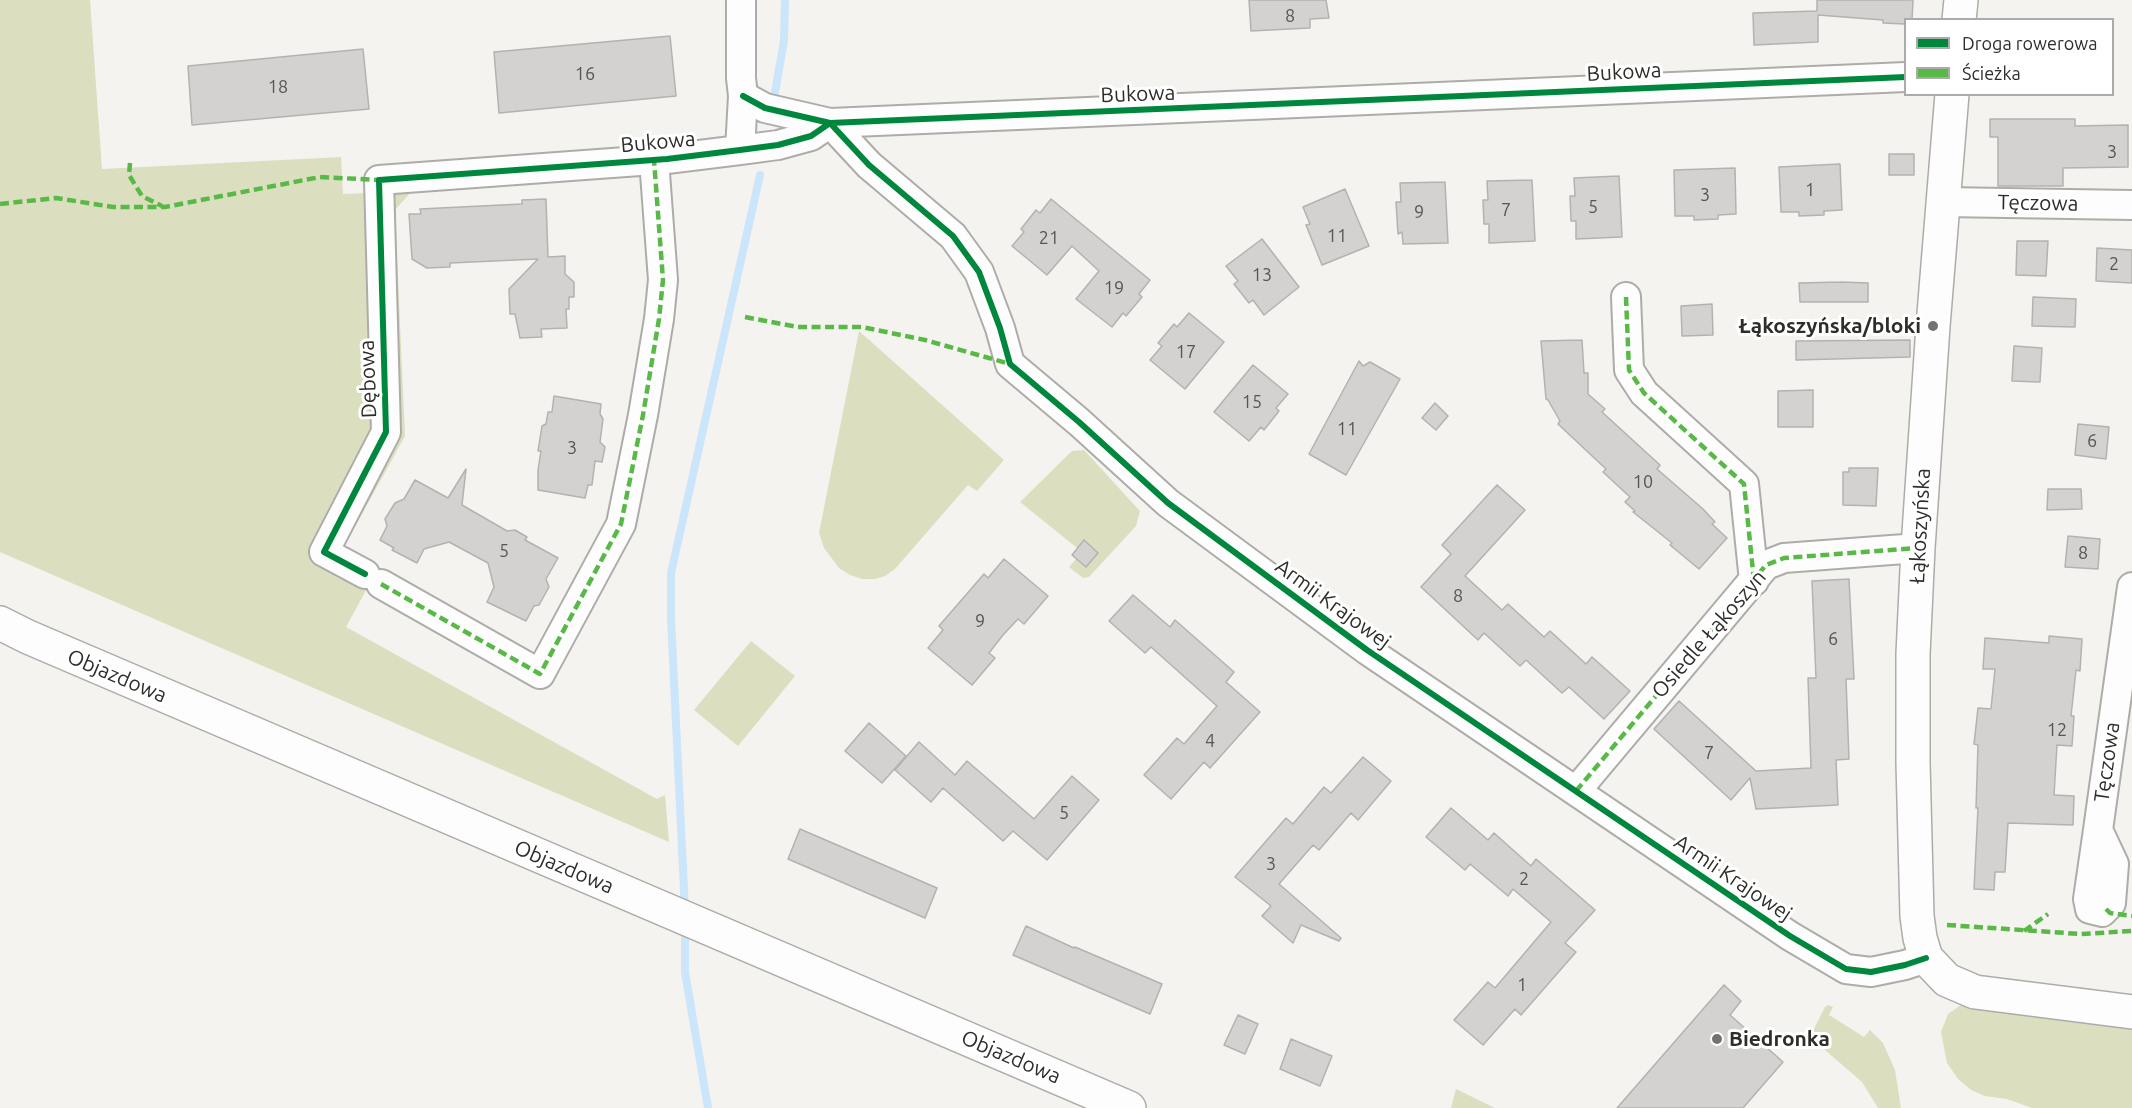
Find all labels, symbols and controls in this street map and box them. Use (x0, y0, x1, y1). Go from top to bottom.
house number: 8 (1285, 5, 1295, 27)
legend (1904, 18, 2114, 96)
text: Droga rowerowa (1962, 33, 2098, 53)
street label: Bukowa (1586, 57, 1662, 87)
house number: 16 (575, 63, 595, 85)
text: Ścieżka (1962, 63, 2021, 83)
house number: 18 (268, 76, 288, 98)
street label: Bukowa (1100, 80, 1176, 108)
street label: Bukowa (620, 126, 696, 158)
house number: 3 (2107, 141, 2117, 163)
house number: 1 (1805, 179, 1815, 201)
house number: 3 (1700, 184, 1710, 206)
street label: Tęczowa (1997, 190, 2079, 216)
house number: 5 (1588, 196, 1598, 218)
house number: 7 (1501, 199, 1511, 221)
house number: 9 (1414, 201, 1424, 223)
house number: 11 (1327, 225, 1347, 247)
house number: 21 (1039, 227, 1059, 249)
house number: 2 (2109, 253, 2119, 275)
house number: 13 (1252, 264, 1272, 286)
house number: 19 (1104, 277, 1124, 299)
place label: Łąkoszyńska/bloki (1738, 313, 1921, 339)
marker: Łąkoszyńska/bloki (1926, 319, 1940, 333)
street label: Dębowa (354, 340, 382, 418)
house number: 17 (1176, 341, 1196, 363)
house number: 15 (1242, 391, 1262, 413)
house number: 11 (1337, 418, 1357, 440)
house number: 6 (2087, 430, 2097, 452)
house number: 3 (567, 437, 577, 459)
street label: Łąkoszyńska (1904, 468, 1936, 584)
house number: 10 (1633, 471, 1653, 493)
house number: 5 (499, 540, 509, 562)
house number: 8 (2078, 542, 2088, 564)
street label: Armii Krajowej (1270, 554, 1396, 654)
street label: Osiedle Łąkoszyn (1647, 565, 1771, 703)
house number: 8 (1453, 585, 1463, 607)
house number: 9 (975, 610, 985, 632)
house number: 6 (1828, 628, 1838, 650)
street label: Objazdowa (63, 644, 171, 708)
house number: 12 (2047, 719, 2067, 741)
street label: Tęczowa (2089, 720, 2125, 804)
house number: 4 (1205, 730, 1215, 752)
house number: 7 (1704, 742, 1714, 764)
house number: 5 (1059, 802, 1069, 824)
street label: Armii Krajowej (1669, 829, 1797, 927)
street label: Objazdowa (510, 835, 618, 899)
house number: 3 (1266, 853, 1276, 875)
house number: 2 (1519, 868, 1529, 890)
house number: 1 (1517, 974, 1527, 996)
street label: Objazdowa (957, 1025, 1065, 1089)
place label: Biedronka (1729, 1026, 1830, 1052)
marker: Biedronka (1710, 1032, 1724, 1046)

